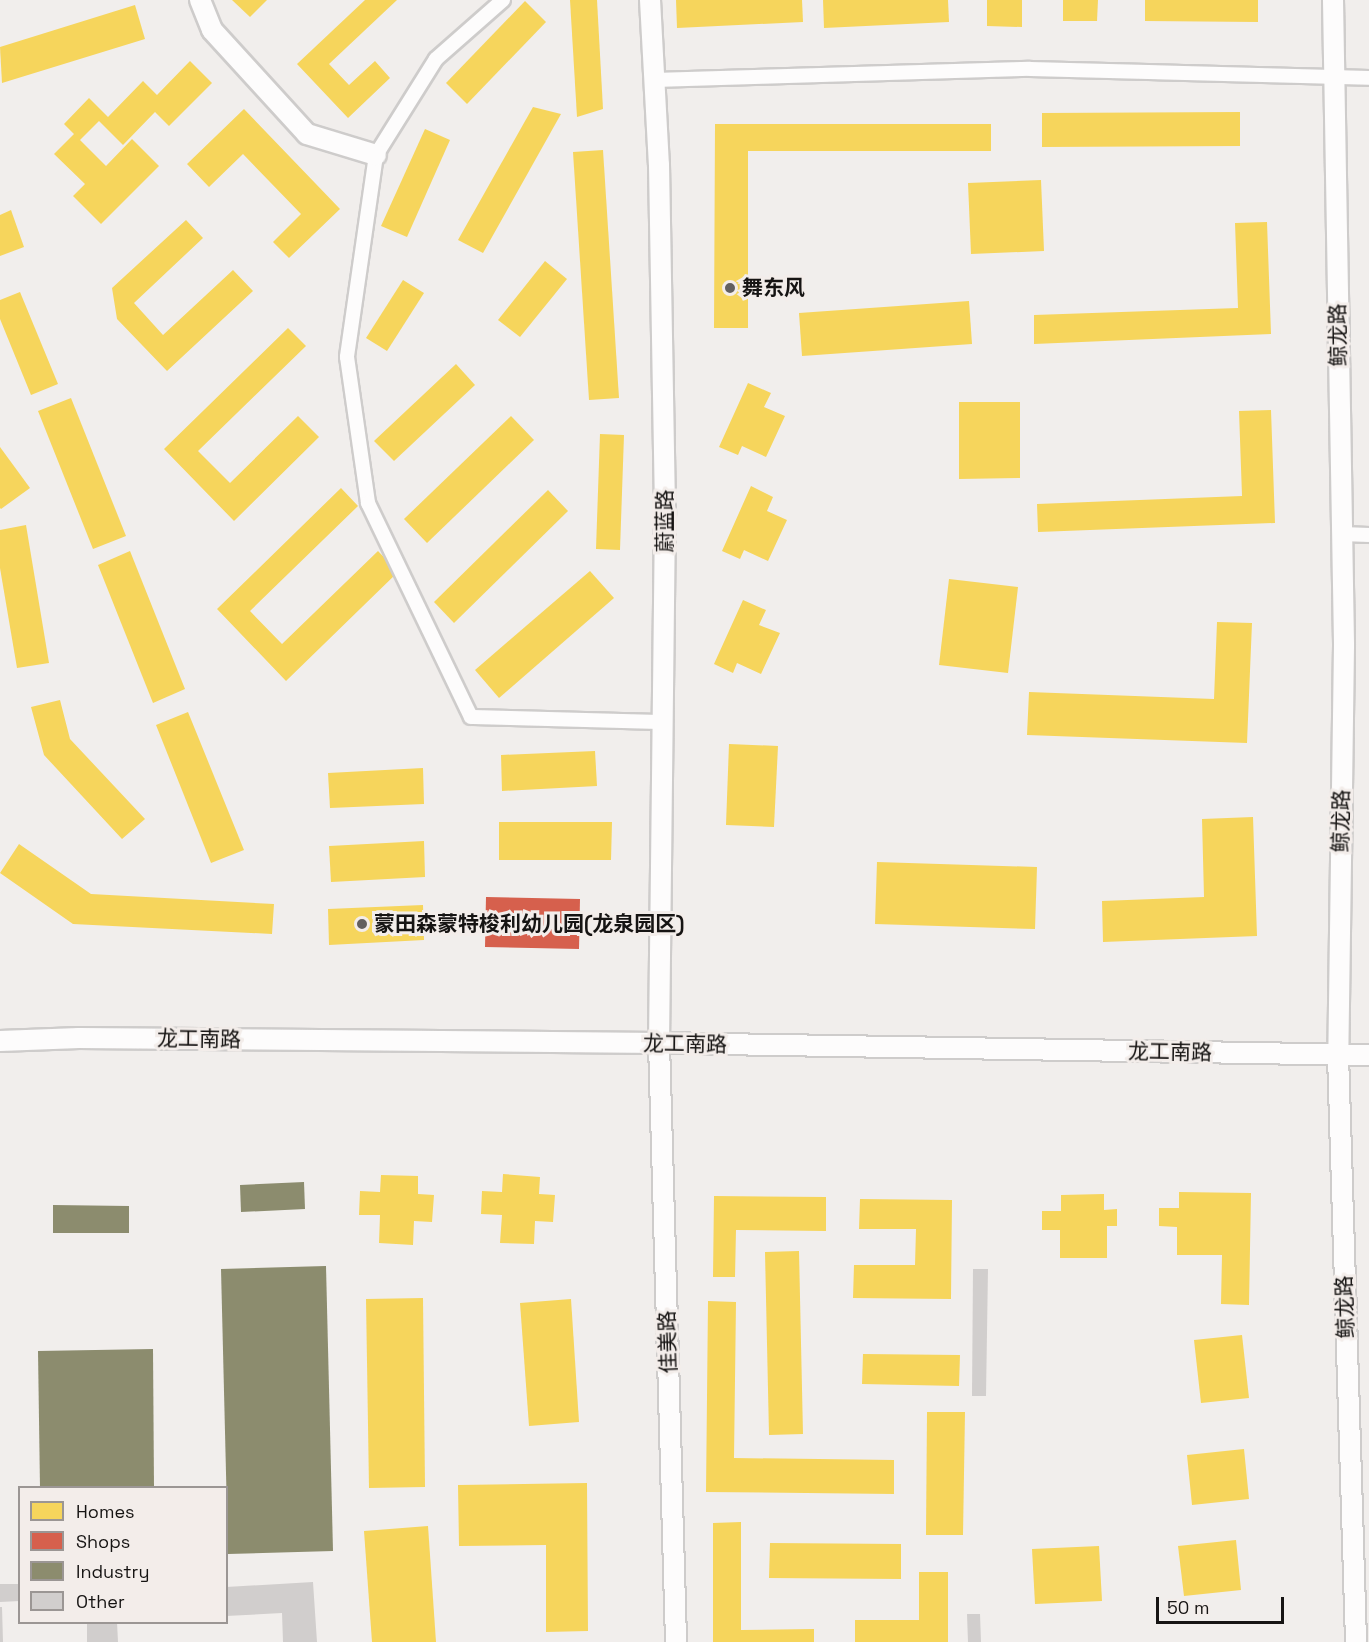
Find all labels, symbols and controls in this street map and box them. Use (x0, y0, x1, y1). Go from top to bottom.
place label: 舞东风 (742, 275, 805, 301)
marker: 舞东风 (723, 281, 737, 295)
street label: 鲸龙路 (1325, 303, 1351, 367)
street label: 蔚蓝路 (652, 490, 678, 552)
street label: 鲸龙路 (1328, 789, 1354, 853)
place label: 蒙田森蒙特梭利幼儿园(龙泉园区) (374, 911, 685, 937)
marker: 蒙田森蒙特梭利幼儿园(龙泉园区) (355, 917, 369, 931)
street label: 龙工南路 (157, 1026, 241, 1052)
street label: 龙工南路 (643, 1031, 727, 1057)
street label: 龙工南路 (1128, 1039, 1212, 1065)
street label: 鲸龙路 (1331, 1275, 1359, 1339)
street label: 佳美路 (654, 1310, 682, 1374)
legend (18, 1486, 228, 1624)
text: Homes (76, 1500, 135, 1523)
text: Shops (76, 1530, 130, 1553)
text: Industry (76, 1560, 149, 1583)
scale bar (1159, 1585, 1286, 1623)
text: Other (76, 1590, 125, 1613)
text: 50 m (1167, 1596, 1209, 1619)

